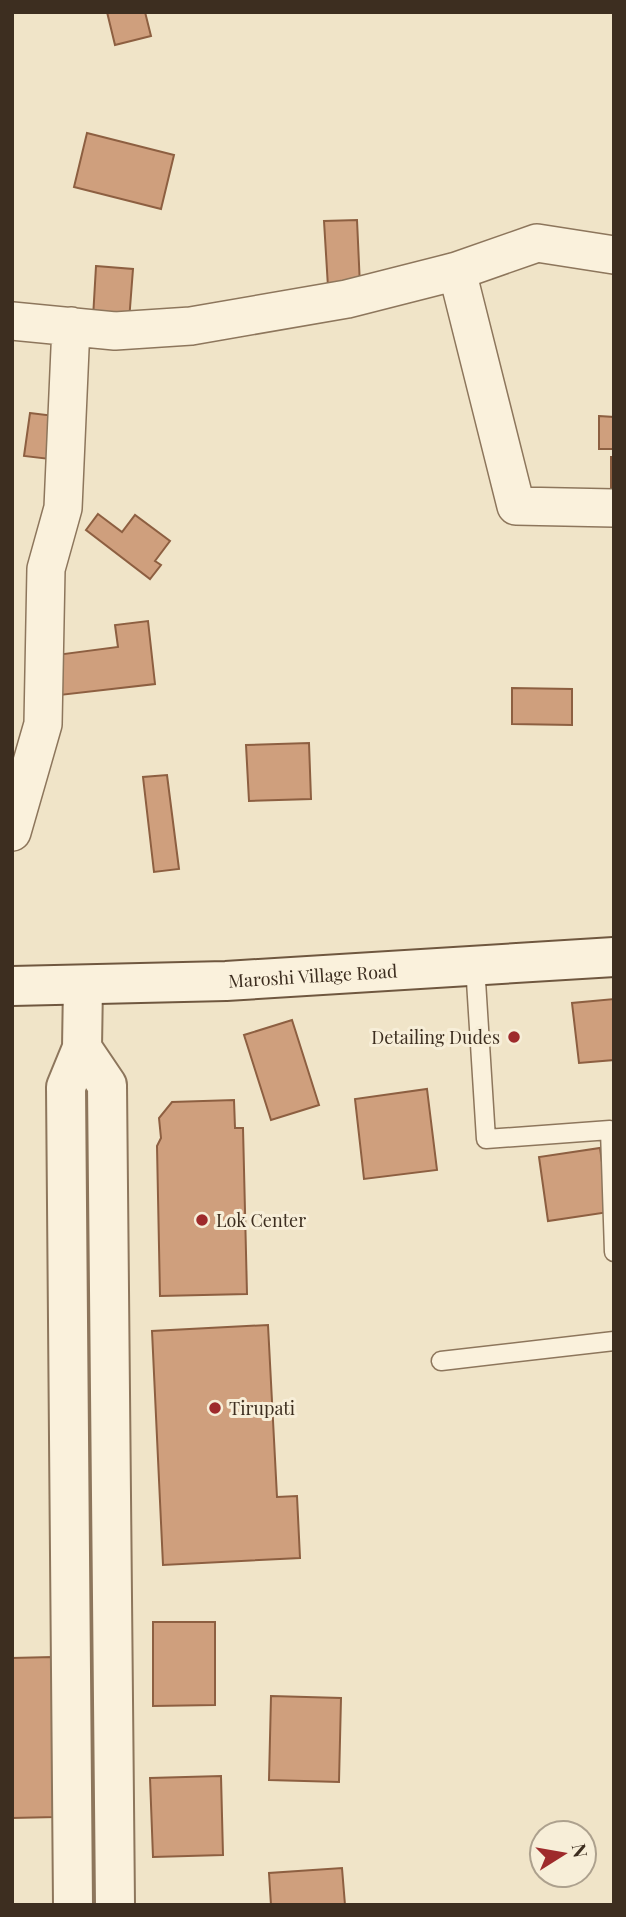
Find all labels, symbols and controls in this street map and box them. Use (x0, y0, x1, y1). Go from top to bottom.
street label: Maroshi Village Road (228, 958, 398, 993)
place label: Detailing Dudes (371, 1025, 500, 1049)
marker: Detailing Dudes (506, 1029, 522, 1045)
place label: Lok Center (216, 1208, 306, 1232)
marker: Lok Center (194, 1212, 210, 1228)
place label: Tirupati (229, 1396, 295, 1420)
marker: Tirupati (207, 1400, 223, 1416)
north arrow (528, 1819, 598, 1889)
text: N (567, 1841, 595, 1860)

